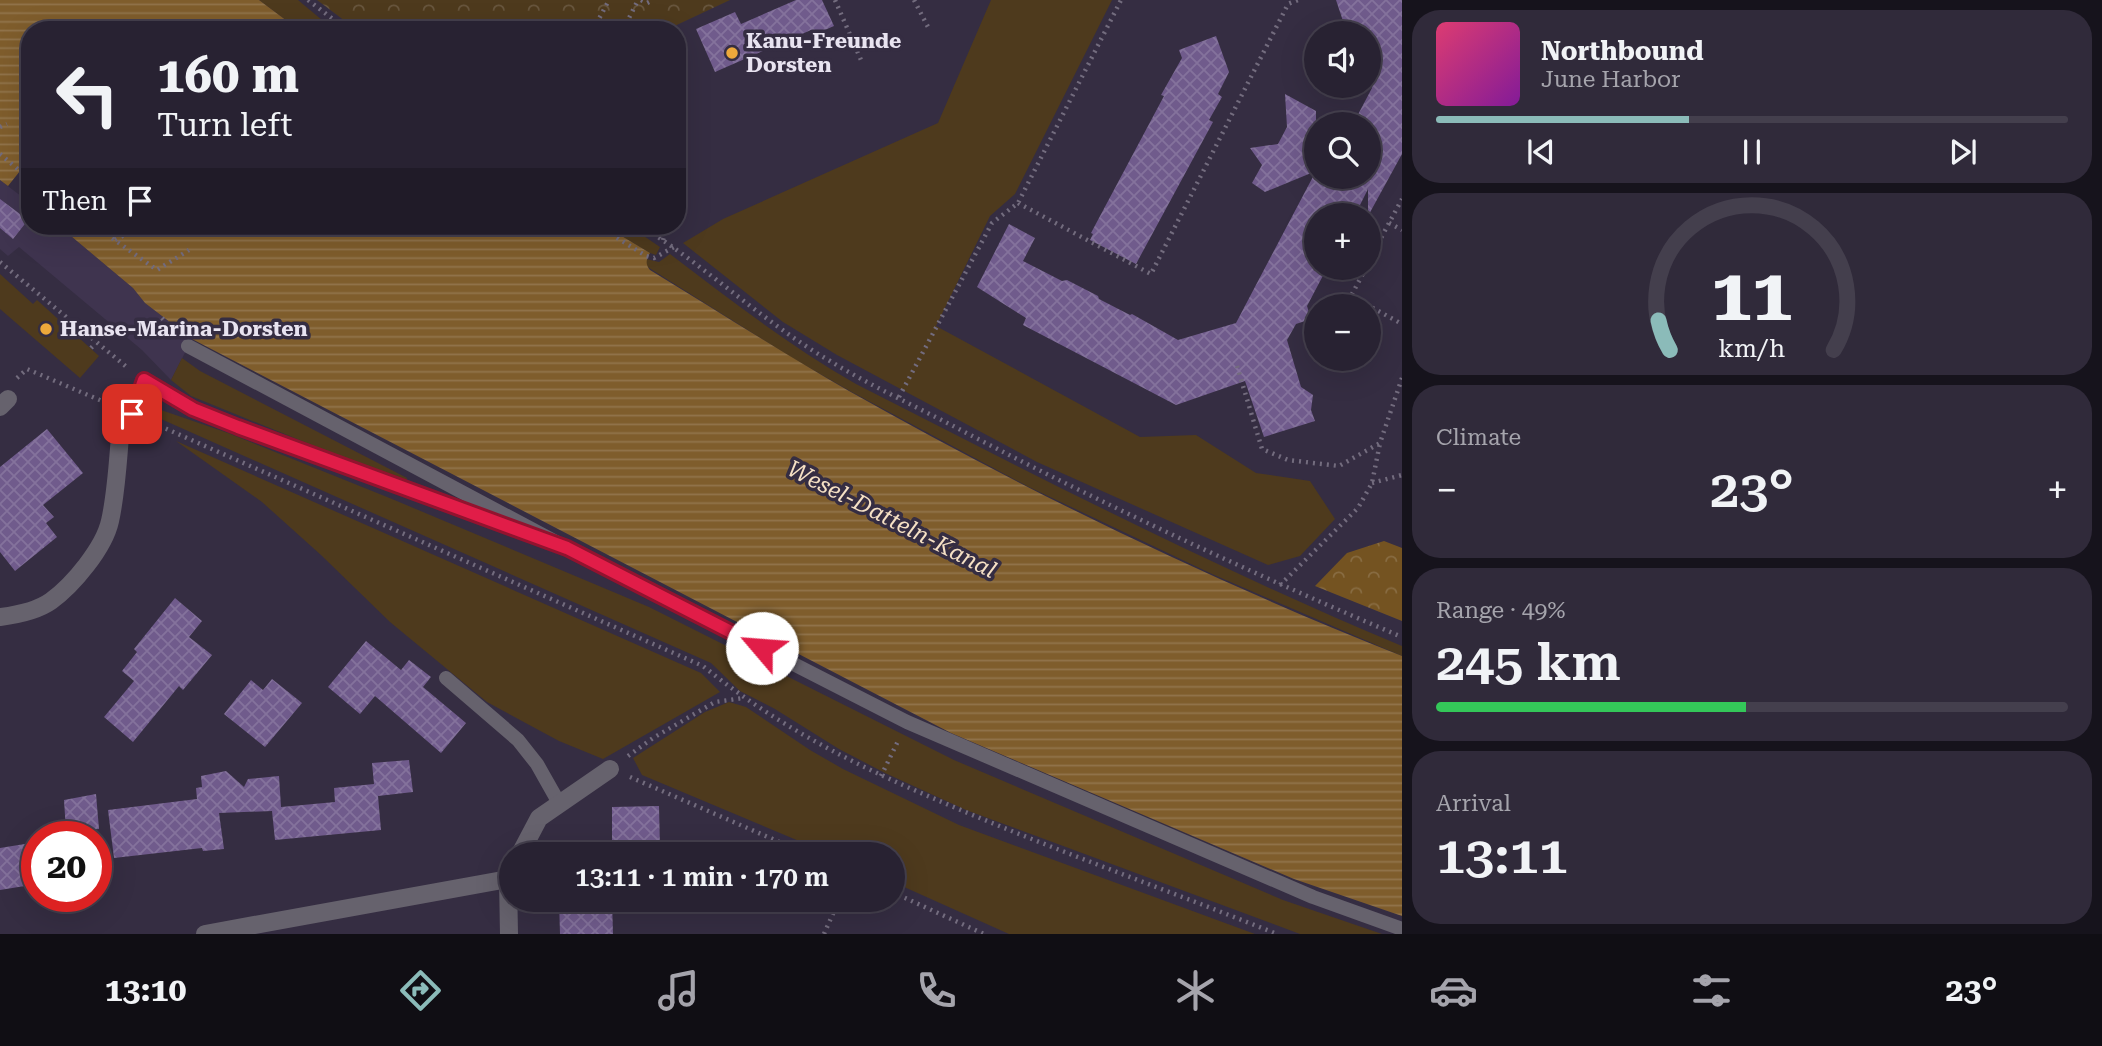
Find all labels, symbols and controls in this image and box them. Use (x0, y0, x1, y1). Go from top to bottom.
map controls (1304, 21, 1381, 371)
button: sound (1304, 21, 1381, 98)
place label: Kanu-Freunde Dorsten (746, 29, 901, 77)
text: Northbound (1541, 36, 1704, 66)
marker: Kanu-Freunde Dorsten (724, 45, 740, 61)
text: 160 m (157, 47, 299, 104)
icon: left (42, 49, 133, 140)
text: June Harbor (1541, 66, 1681, 93)
text: Turn left (157, 106, 292, 144)
button: search (1304, 112, 1381, 189)
icon: previous (1522, 133, 1560, 171)
icon: pause (1733, 133, 1771, 171)
icon: next (1944, 133, 1982, 171)
icon: arrive (121, 182, 159, 220)
text: Then (42, 186, 107, 216)
button: + (1304, 203, 1381, 280)
text: 11 (1711, 253, 1793, 338)
button: − (1304, 294, 1381, 371)
place label: Hanse-Marina-Dorsten (60, 317, 308, 341)
marker: Hanse-Marina-Dorsten (38, 321, 54, 337)
text: km/h (1719, 334, 1785, 363)
pin (102, 384, 162, 444)
icon: arrive (113, 395, 151, 433)
text: Climate (1436, 424, 1521, 451)
water label: Wesel-Datteln-Kanal (783, 455, 1001, 584)
text: 23° (1710, 459, 1794, 520)
text: − (1436, 468, 1457, 512)
text: + (2047, 468, 2068, 512)
text: Range · 49% (1436, 597, 1565, 624)
position arrow (725, 611, 799, 685)
text: 245 km (1436, 632, 1621, 693)
text: Arrival (1436, 790, 1511, 817)
speed limit sign: 20 (21, 821, 112, 912)
text: 13:11 (1436, 825, 1568, 886)
text: 13:11 · 1 min · 170 m (575, 862, 829, 892)
icon: directions (396, 966, 445, 1015)
icon: music (654, 966, 703, 1015)
icon: phone (912, 966, 961, 1015)
icon: climate (1171, 966, 1220, 1015)
icon: car (1429, 966, 1478, 1015)
icon: filters (1687, 966, 1736, 1015)
text: 13:10 (105, 971, 186, 1009)
text: 23° (1946, 971, 1997, 1009)

